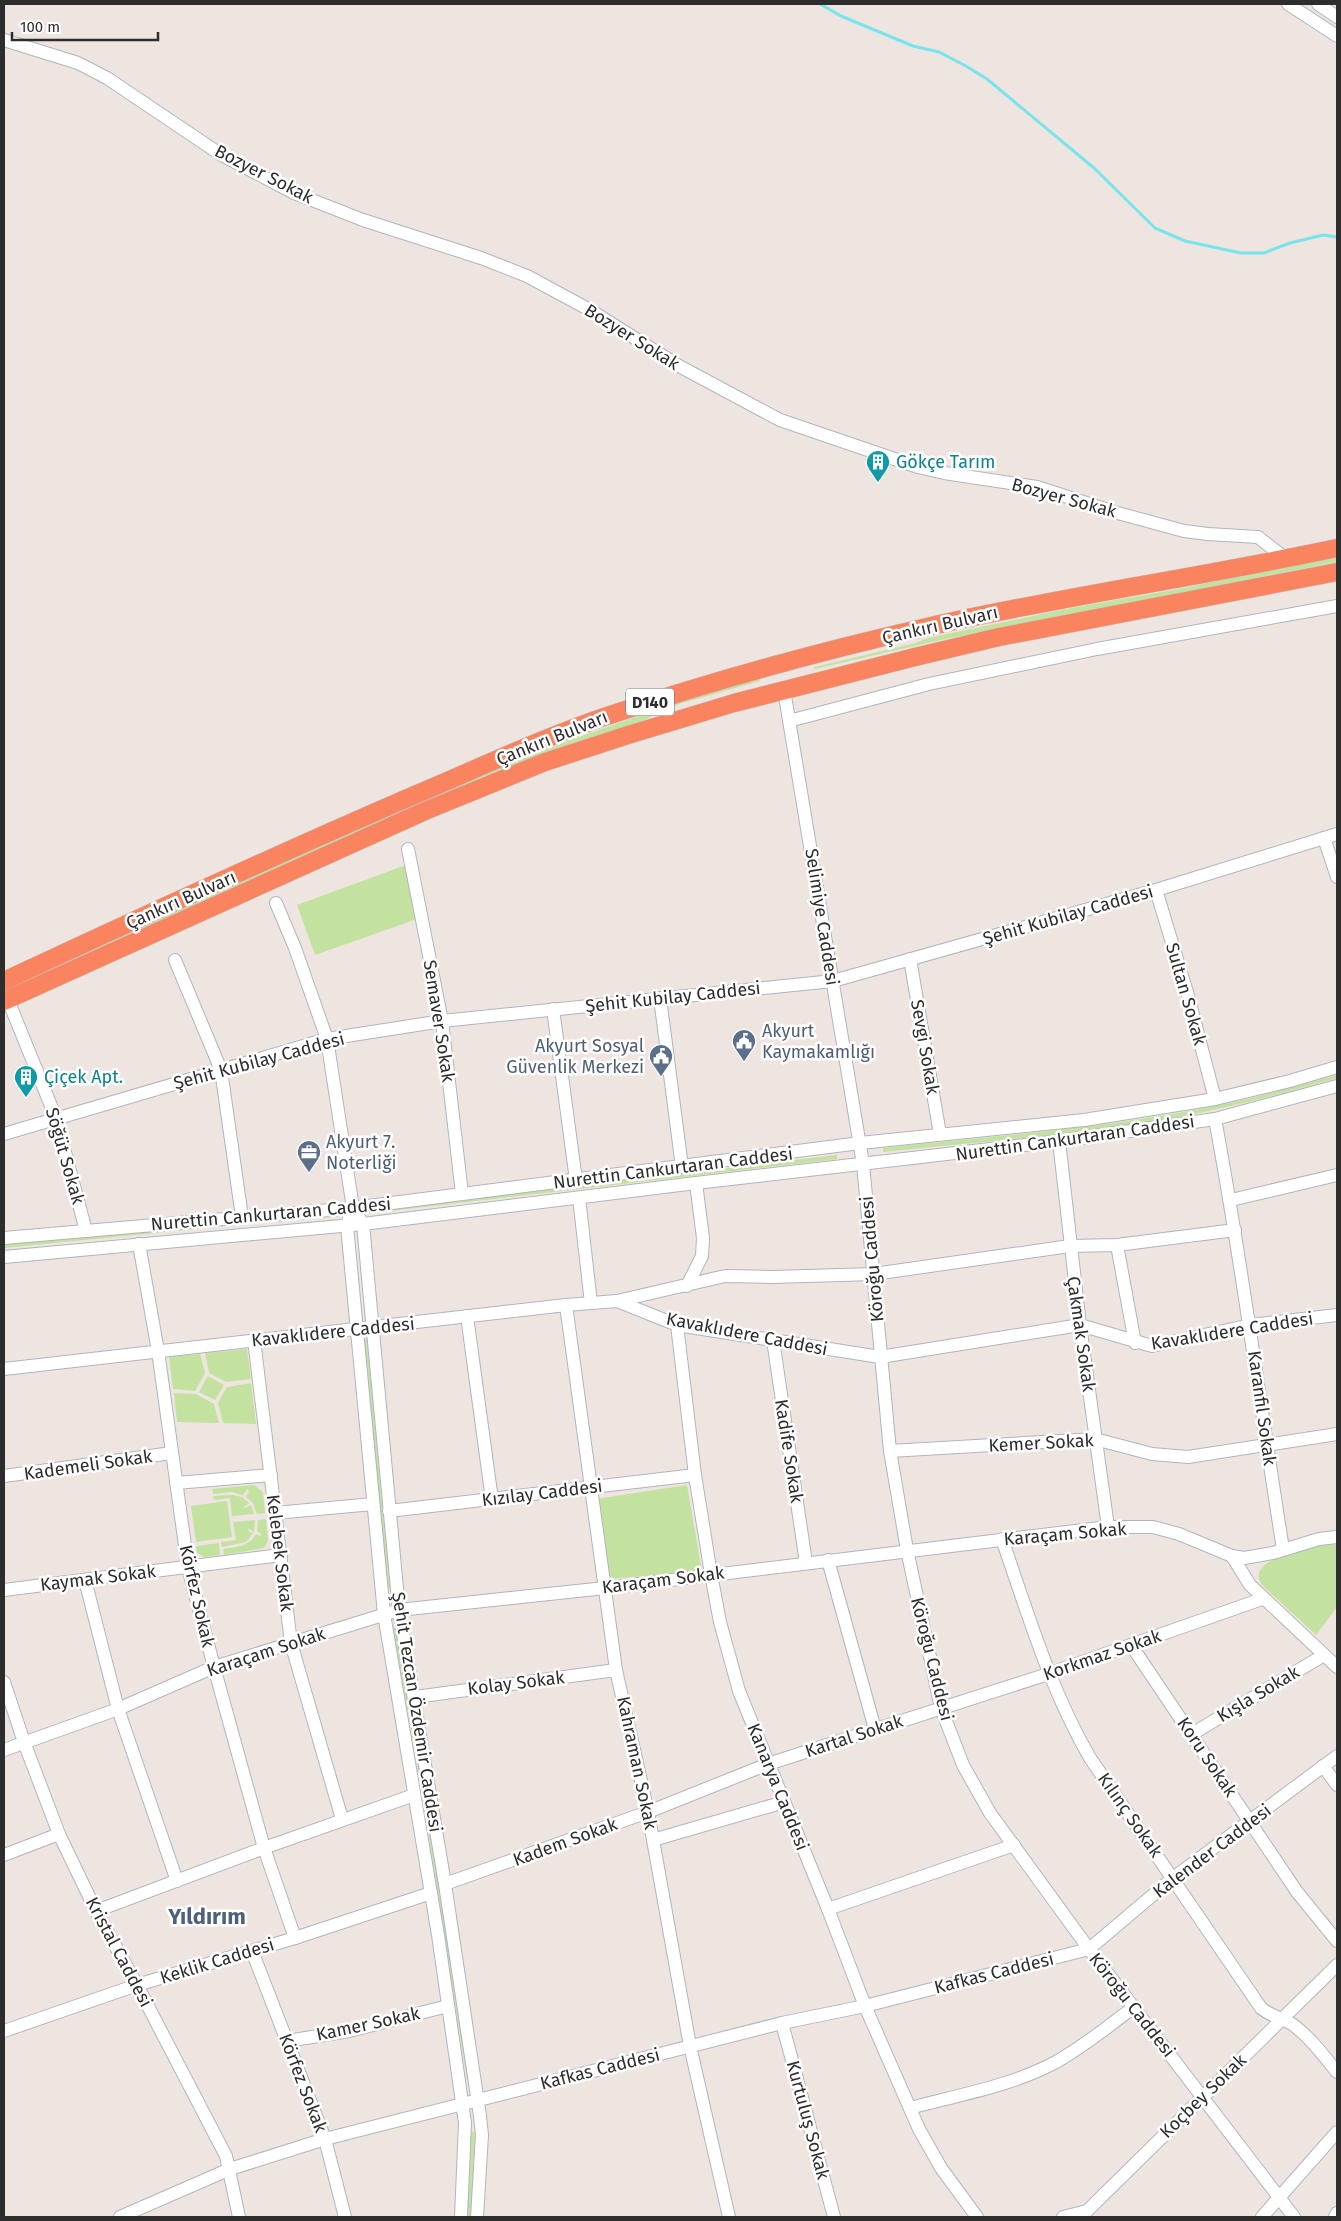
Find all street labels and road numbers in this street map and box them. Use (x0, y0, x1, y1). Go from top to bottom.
street label: Bozyer Sokak (211, 140, 318, 209)
street label: Bozyer Sokak (580, 299, 684, 375)
street label: Bozyer Sokak (1009, 473, 1120, 523)
street label: Çankırı Bulvarı (880, 601, 1000, 649)
road number: D140 (626, 689, 674, 716)
street label: Çankırı Bulvarı (493, 706, 611, 770)
street label: Selimiye Caddesi (800, 847, 844, 987)
street label: Çankırı Bulvarı (123, 866, 239, 934)
street label: Şehit Kubilay Caddesi (980, 880, 1156, 950)
street label: Sultan Sokak (1161, 940, 1211, 1048)
street label: Semaver Sokak (419, 958, 460, 1084)
street label: Şehit Kubilay Caddesi (584, 977, 762, 1017)
street label: Sevgi Sokak (906, 998, 944, 1097)
street label: Şehit Kubilay Caddesi (171, 1028, 347, 1094)
street label: Söğüt Sokak (41, 1105, 90, 1208)
street label: Nurettin Cankurtaran Caddesi (954, 1110, 1196, 1166)
street label: Nurettin Cankurtaran Caddesi (552, 1142, 794, 1194)
street label: Nurettin Cankurtaran Caddesi (150, 1193, 392, 1235)
street label: Köroğu Caddesi (856, 1195, 888, 1323)
street label: Çakmak Sokak (1062, 1275, 1100, 1394)
street label: Kavaklıdere Caddesi (1149, 1307, 1315, 1355)
street label: Kavaklıdere Caddesi (664, 1308, 830, 1360)
street label: Kavaklıdere Caddesi (250, 1312, 416, 1352)
street label: Karanfil Sokak (1243, 1349, 1281, 1468)
street label: Kadife Sokak (770, 1398, 808, 1505)
street label: Kemer Sokak (988, 1429, 1095, 1457)
street label: Kademeli Sokak (22, 1445, 154, 1485)
street label: Kızılay Caddesi (480, 1475, 604, 1511)
street label: Kelebek Sokak (262, 1493, 298, 1614)
street label: Karaçam Sokak (1003, 1518, 1128, 1550)
street label: Körfez Sokak (175, 1543, 220, 1650)
street label: Kaymak Sokak (39, 1560, 158, 1596)
street label: Karaçam Sokak (601, 1561, 726, 1598)
street label: Şehit Tezcan Özdemir Caddesi (387, 1590, 447, 1834)
street label: Köroğu Caddesi (906, 1595, 958, 1723)
street label: Karaçam Sokak (204, 1622, 329, 1681)
street label: Korkmaz Sokak (1040, 1624, 1165, 1685)
street label: Kışla Sokak (1213, 1660, 1304, 1727)
street label: Kolay Sokak (466, 1666, 566, 1700)
street label: Kahraman Sokak (612, 1694, 662, 1832)
street label: Kartal Sokak (802, 1710, 906, 1762)
street label: Koru Sokak (1172, 1713, 1242, 1802)
street label: Kanarya Caddesi (742, 1720, 814, 1854)
street label: Kılınç Sokak (1093, 1768, 1168, 1862)
street label: Kalender Caddesi (1149, 1799, 1275, 1903)
street label: Kadem Sokak (510, 1813, 621, 1871)
street label: Kristal Caddesi (81, 1893, 157, 2011)
street label: Keklik Caddesi (157, 1933, 277, 1989)
street label: Kafkas Caddesi (932, 1948, 1056, 1998)
street label: Köroğu Caddesi (1084, 1948, 1180, 2062)
street label: Kamer Sokak (314, 2002, 423, 2046)
street label: Körfez Sokak (274, 2030, 332, 2136)
street label: Kafkas Caddesi (538, 2044, 662, 2094)
street label: Koçbey Sokak (1155, 2049, 1251, 2143)
street label: Kurtuluş Sokak (782, 2058, 835, 2183)

